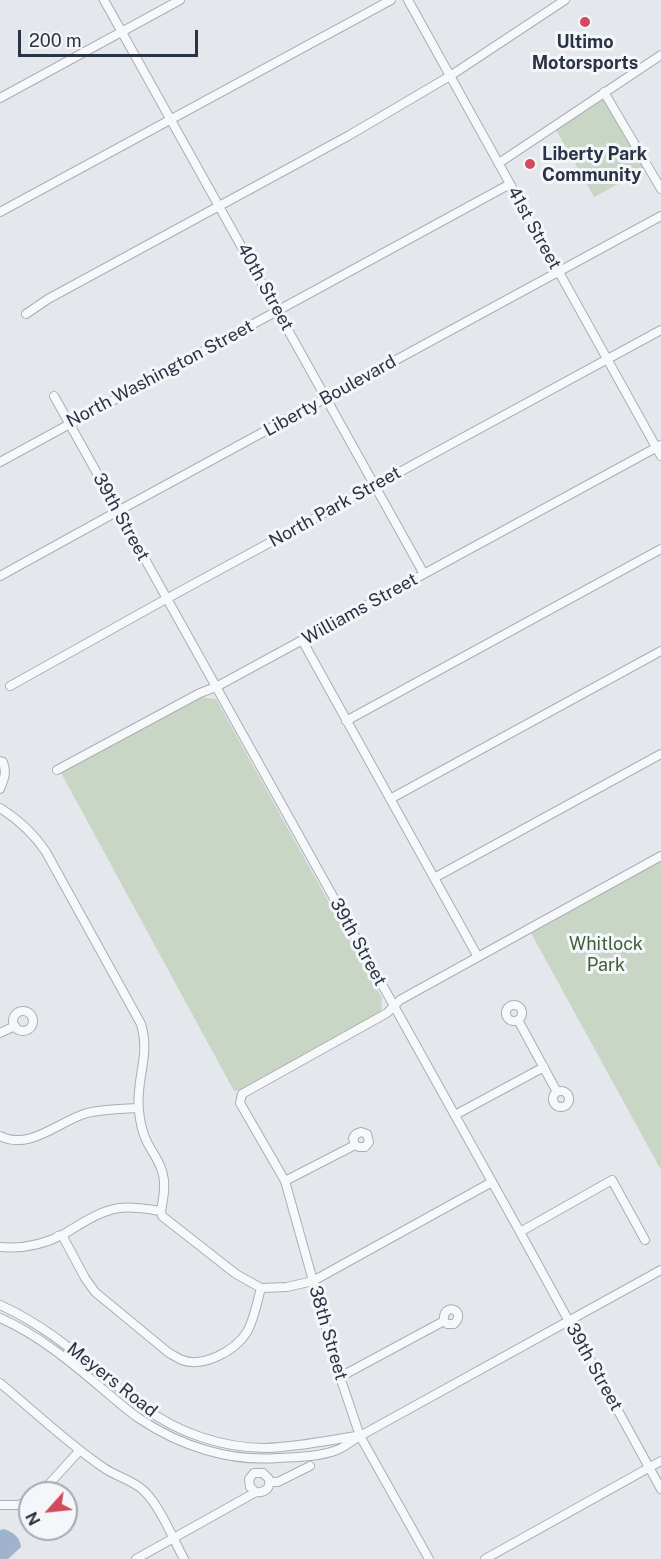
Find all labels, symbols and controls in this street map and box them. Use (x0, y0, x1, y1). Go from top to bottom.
marker: Ultimo Motorsports (578, 15, 592, 29)
scale bar (21, 18, 201, 56)
text: 200 m (29, 30, 82, 51)
place label: Ultimo Motorsports (532, 31, 638, 74)
place label: Liberty Park Community (542, 143, 647, 186)
marker: Liberty Park Community (523, 157, 537, 171)
street label: 41st Street (502, 183, 566, 273)
street label: 40th Street (232, 239, 298, 335)
street label: North Washington Street (63, 316, 257, 432)
street label: Liberty Boulevard (260, 351, 400, 441)
street label: North Park Street (265, 462, 405, 552)
street label: 39th Street (88, 469, 154, 565)
street label: Williams Street (299, 568, 421, 650)
street label: 39th Street (325, 894, 391, 990)
park label: Whitlock Park (569, 933, 643, 976)
street label: 38th Street (304, 1283, 352, 1383)
street label: 39th Street (561, 1319, 627, 1415)
street label: Meyers Road (63, 1338, 161, 1422)
north arrow (18, 1481, 78, 1541)
text: N (22, 1509, 45, 1528)

